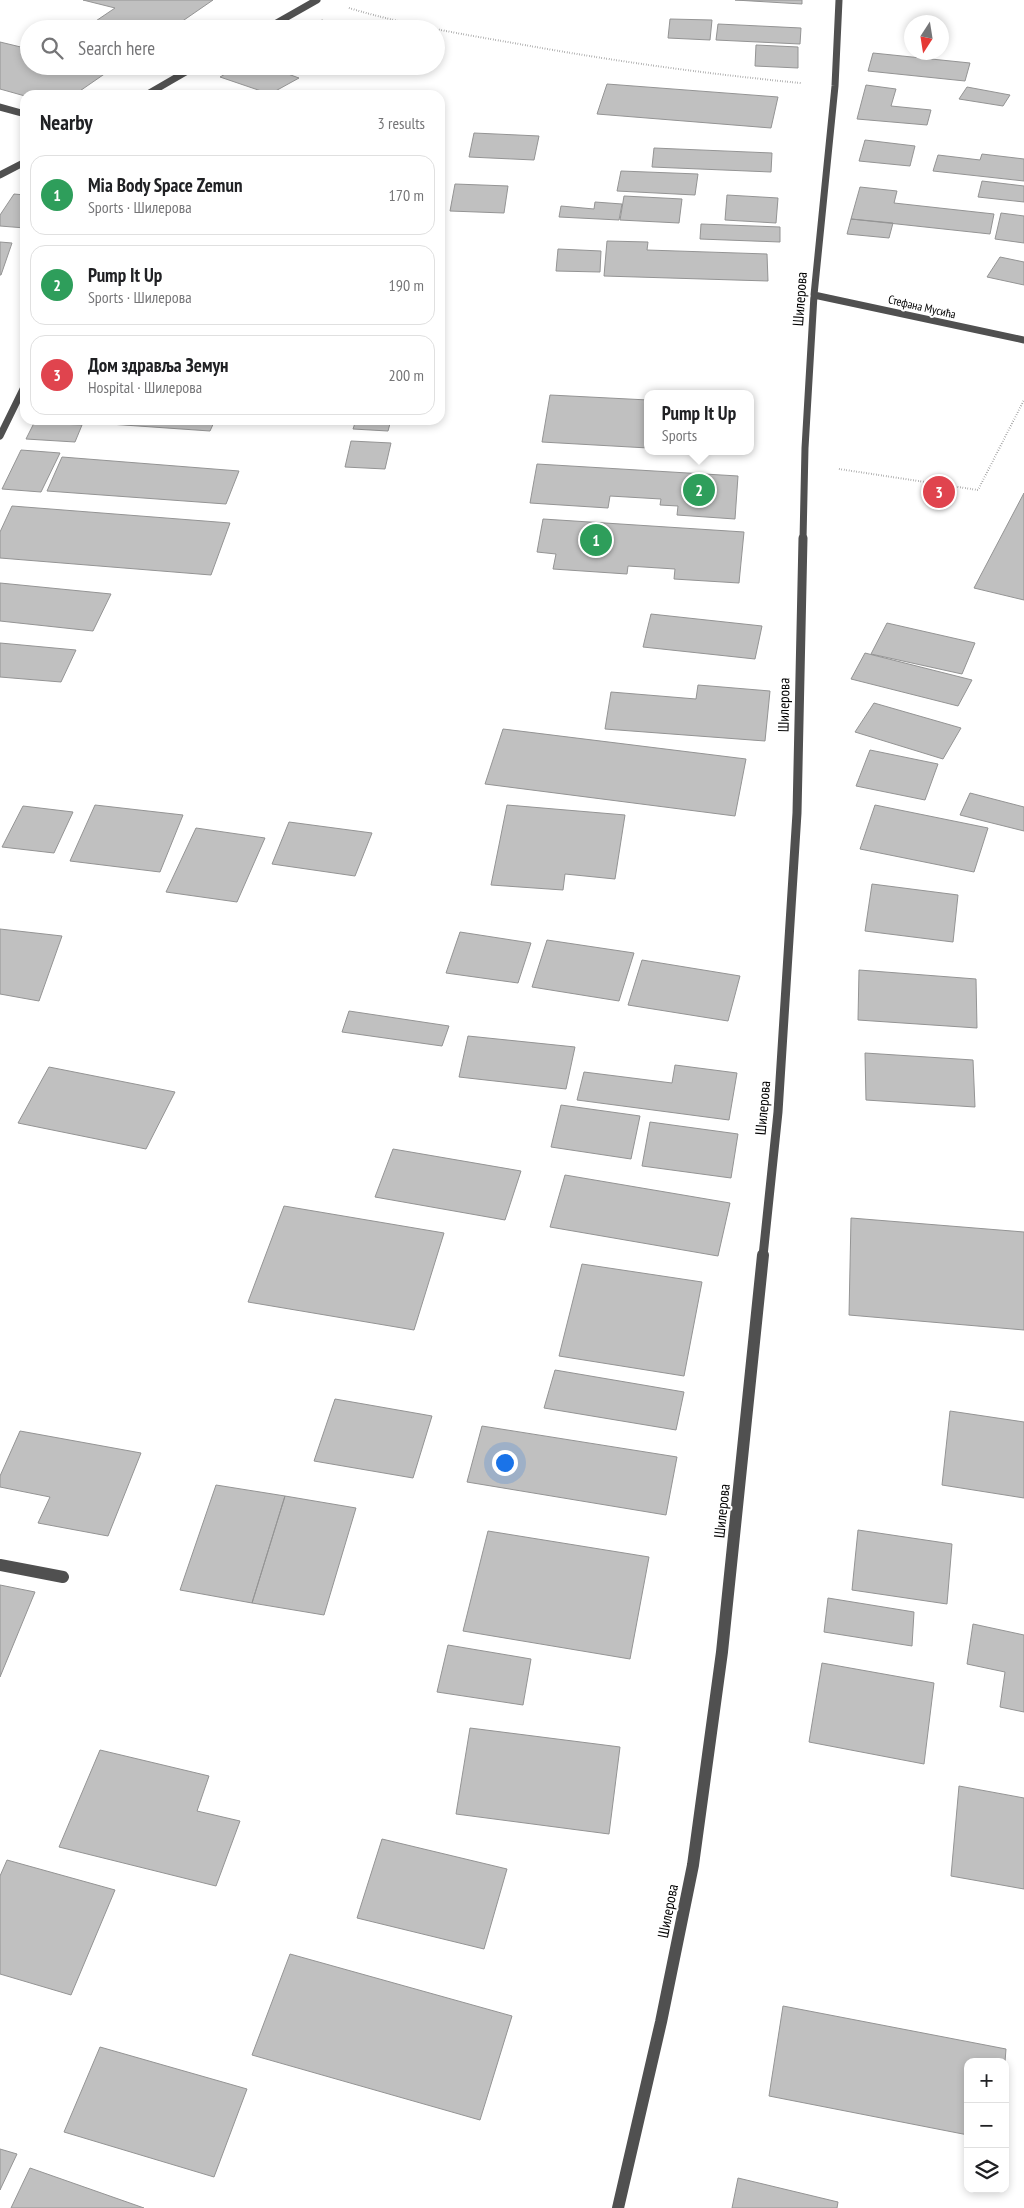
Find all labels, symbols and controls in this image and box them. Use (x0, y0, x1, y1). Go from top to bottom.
north arrow (904, 15, 949, 60)
search box (20, 20, 445, 75)
icon: search (38, 34, 66, 62)
text: Search here (78, 36, 155, 60)
text: Nearby (40, 109, 93, 136)
text: 3 results (378, 113, 425, 133)
text: Mia Body Space Zemun (88, 173, 242, 197)
text: 1 (53, 185, 61, 205)
text: 170 m (389, 185, 424, 205)
text: Sports · Шилерова (88, 197, 192, 217)
text: Pump It Up (88, 263, 162, 287)
street label: Шилерова (788, 271, 811, 327)
text: 2 (53, 275, 61, 295)
text: 190 m (389, 275, 424, 295)
text: Sports · Шилерова (88, 287, 192, 307)
street label: Стефана Мусића (887, 291, 958, 322)
text: Дом здравља Земун (88, 353, 229, 377)
text: 3 (53, 365, 61, 385)
text: 200 m (389, 365, 424, 385)
text: Hospital · Шилерова (88, 377, 202, 397)
popup (644, 390, 754, 455)
text: Pump It Up (662, 401, 736, 425)
text: Sports (662, 425, 697, 445)
pin: 2 (683, 471, 715, 509)
pin: 3 (923, 473, 955, 511)
pin: 1 (580, 521, 612, 559)
street label: Шилерова (774, 678, 793, 732)
street label: Шилерова (751, 1080, 774, 1136)
your location (492, 1450, 518, 1476)
street label: Шилерова (709, 1483, 734, 1539)
street label: Шилерова (653, 1882, 682, 1939)
map controls (964, 2058, 1009, 2193)
button: + (964, 2058, 1009, 2103)
button: − (964, 2103, 1009, 2148)
button: layers (964, 2148, 1009, 2193)

